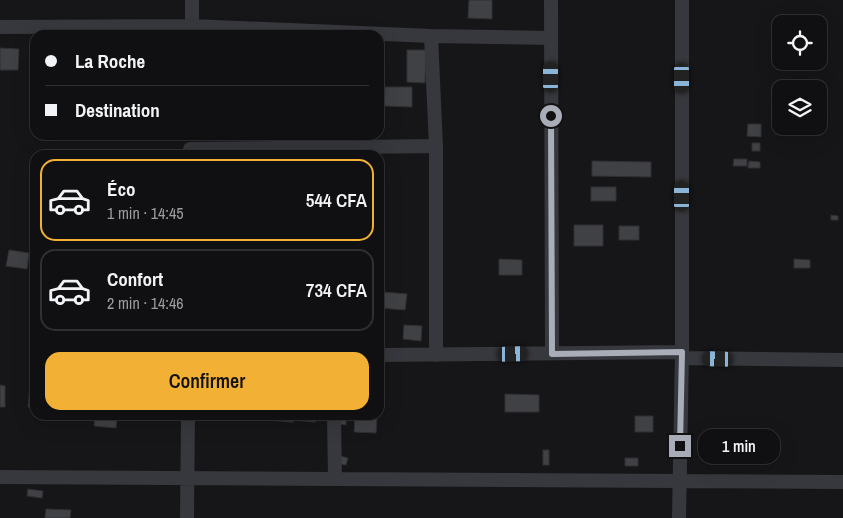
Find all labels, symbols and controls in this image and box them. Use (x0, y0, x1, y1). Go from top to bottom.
map controls (772, 15, 827, 135)
button: locate (772, 15, 827, 70)
text: La Roche (75, 48, 145, 74)
car (543, 62, 558, 92)
car (674, 63, 689, 93)
button: layers (772, 80, 827, 135)
text: Destination (75, 97, 160, 123)
route start (540, 105, 562, 127)
text: Éco (107, 176, 136, 202)
icon: car (47, 178, 92, 223)
car (674, 181, 689, 211)
text: 544 CFA (306, 187, 367, 213)
text: 1 min · 14:45 (107, 202, 184, 224)
text: Confort (107, 266, 163, 292)
icon: car (47, 268, 92, 313)
text: 734 CFA (306, 277, 367, 303)
text: 2 min · 14:46 (107, 292, 184, 314)
car (497, 346, 528, 362)
car (702, 351, 733, 367)
button: Confirmer (45, 352, 369, 410)
callout: 1 min (698, 428, 780, 464)
route end (669, 435, 691, 457)
text: 1 min (722, 435, 756, 457)

